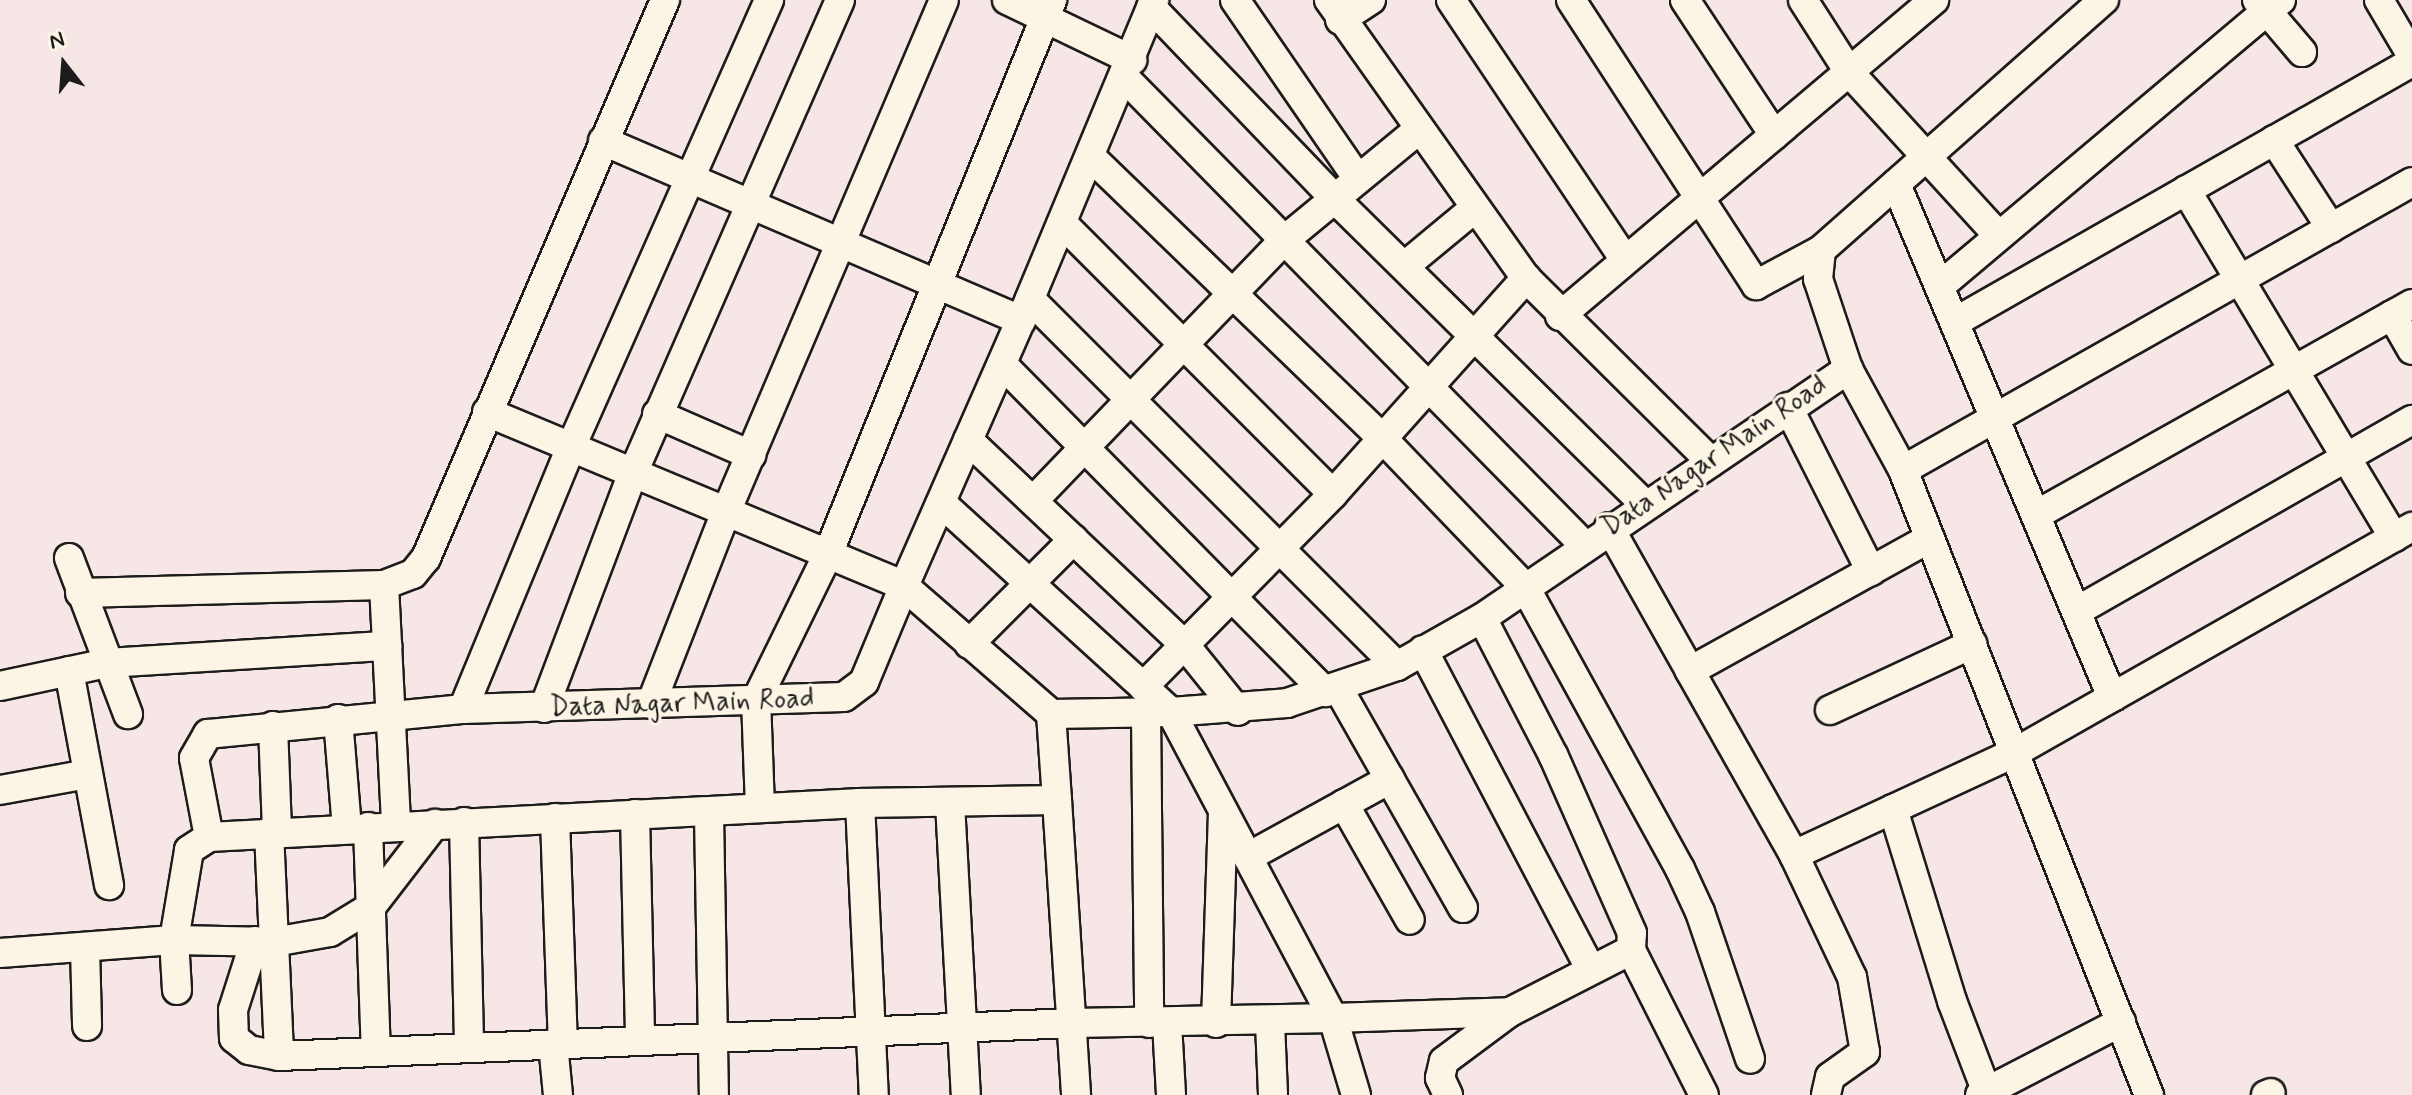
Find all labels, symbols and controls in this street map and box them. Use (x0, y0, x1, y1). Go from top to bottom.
north arrow (24, 24, 104, 104)
text: N (46, 26, 68, 57)
street label: Data Nagar Main Road (1594, 368, 1836, 546)
street label: Data Nagar Main Road (547, 683, 817, 725)

